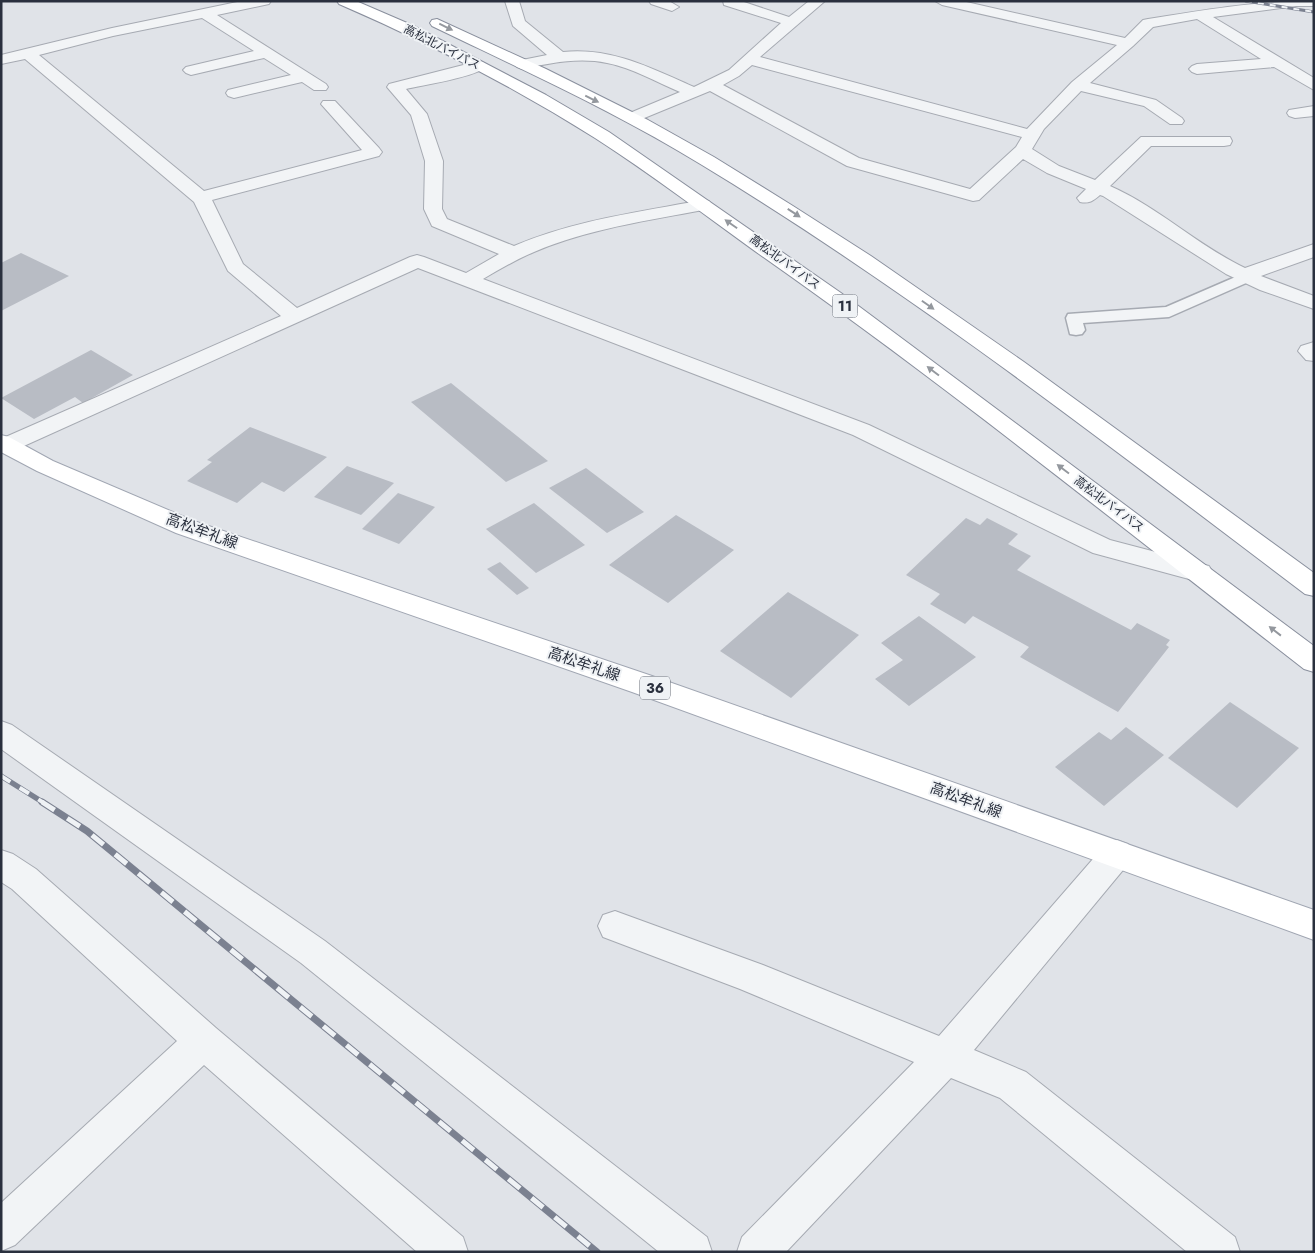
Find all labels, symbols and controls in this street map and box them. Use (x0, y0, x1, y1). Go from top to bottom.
street label: 高松北バイパス (401, 20, 483, 74)
one-way arrow (439, 23, 453, 31)
one-way arrow (584, 95, 599, 103)
one-way arrow (787, 209, 800, 218)
one-way arrow (724, 219, 738, 229)
street label: 高松北バイパス (746, 230, 824, 294)
road number: 11 (832, 294, 858, 318)
one-way arrow (921, 300, 935, 310)
one-way arrow (926, 366, 940, 376)
one-way arrow (1057, 463, 1070, 474)
street label: 高松北バイパス (1070, 472, 1148, 536)
street label: 高松牟礼線 (163, 508, 241, 554)
one-way arrow (1269, 626, 1282, 637)
street label: 高松牟礼線 (545, 641, 623, 687)
road number: 36 (640, 676, 670, 700)
street label: 高松牟礼線 (927, 777, 1005, 823)

